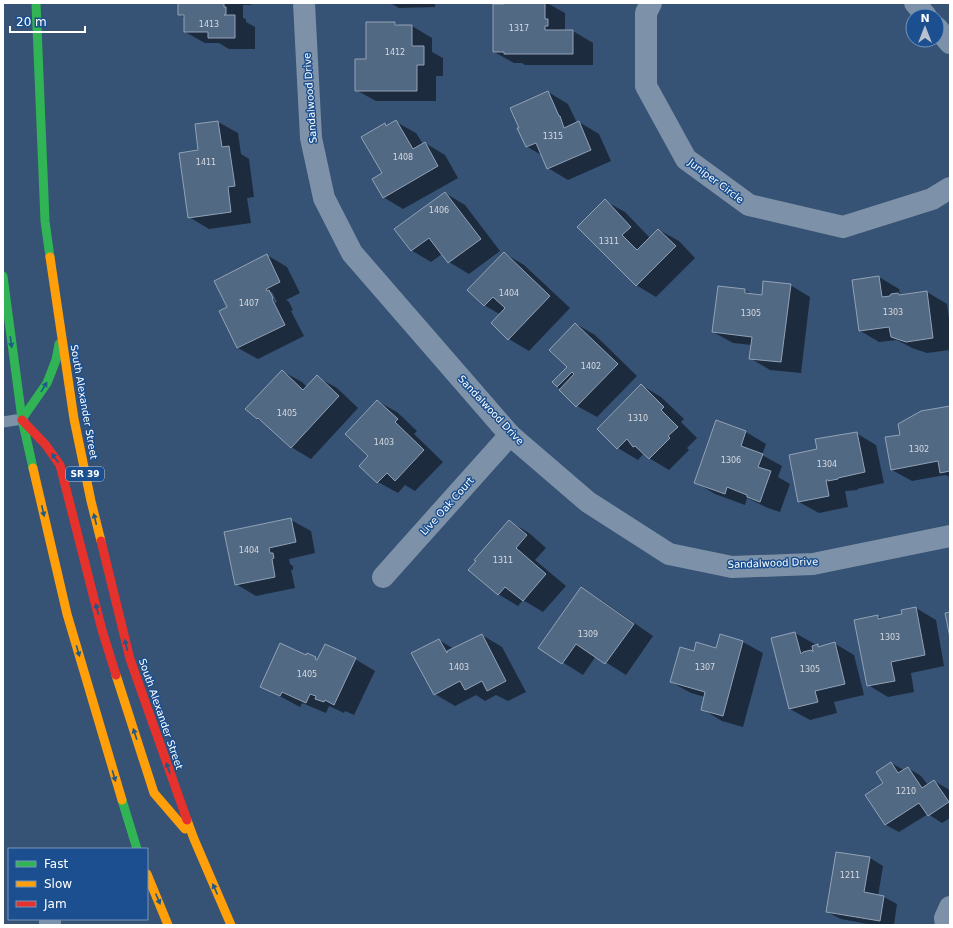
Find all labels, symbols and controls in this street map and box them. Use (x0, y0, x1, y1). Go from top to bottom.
scale bar (10, 8, 85, 34)
north arrow (905, 8, 945, 48)
text: N (920, 12, 930, 25)
text: 20 m (16, 15, 47, 29)
house number: 1413 (199, 20, 219, 29)
house number: 1317 (509, 24, 529, 33)
house number: 1412 (385, 48, 405, 57)
street label: Sandalwood Drive (301, 52, 319, 144)
house number: 1315 (543, 132, 563, 141)
house number: 1408 (393, 153, 413, 162)
street label: Juniper Circle (685, 156, 746, 205)
house number: 1411 (196, 158, 216, 167)
house number: 1406 (429, 206, 449, 215)
house number: 1311 (599, 237, 619, 246)
house number: 1404 (499, 289, 519, 298)
house number: 1407 (239, 299, 259, 308)
house number: 1303 (883, 308, 903, 317)
house number: 1305 (741, 309, 761, 318)
one-way arrow (8, 336, 15, 348)
street label: South Alexander Street (68, 344, 100, 460)
house number: 1402 (581, 362, 601, 371)
street label: Sandalwood Drive (456, 373, 526, 447)
one-way arrow (41, 381, 48, 393)
house number: 1405 (277, 409, 297, 418)
house number: 1310 (628, 414, 648, 423)
house number: 1403 (374, 438, 394, 447)
house number: 1302 (909, 445, 929, 454)
one-way arrow (51, 452, 59, 463)
house number: 1306 (721, 456, 741, 465)
house number: 1304 (817, 460, 837, 469)
road number: SR 39 (66, 467, 104, 481)
street label: Live Oak Court (418, 475, 476, 537)
one-way arrow (41, 505, 47, 517)
one-way arrow (92, 513, 98, 525)
house number: 1404 (239, 546, 259, 555)
house number: 1311 (493, 556, 513, 565)
street label: Sandalwood Drive (727, 556, 819, 570)
one-way arrow (93, 603, 99, 616)
house number: 1309 (578, 630, 598, 639)
house number: 1303 (880, 633, 900, 642)
one-way arrow (123, 639, 129, 651)
one-way arrow (75, 645, 81, 657)
street label: South Alexander Street (137, 657, 185, 771)
house number: 1403 (449, 663, 469, 672)
house number: 1307 (695, 663, 715, 672)
house number: 1305 (800, 665, 820, 674)
house number: 1405 (297, 670, 317, 679)
one-way arrow (132, 727, 138, 739)
one-way arrow (165, 762, 171, 774)
one-way arrow (112, 769, 118, 782)
house number: 1210 (896, 787, 916, 796)
legend (8, 848, 148, 920)
text: Fast (44, 857, 68, 871)
house number: 1211 (840, 871, 860, 880)
text: Slow (44, 877, 72, 891)
one-way arrow (212, 884, 218, 895)
one-way arrow (155, 894, 161, 906)
text: Jam (43, 897, 67, 911)

